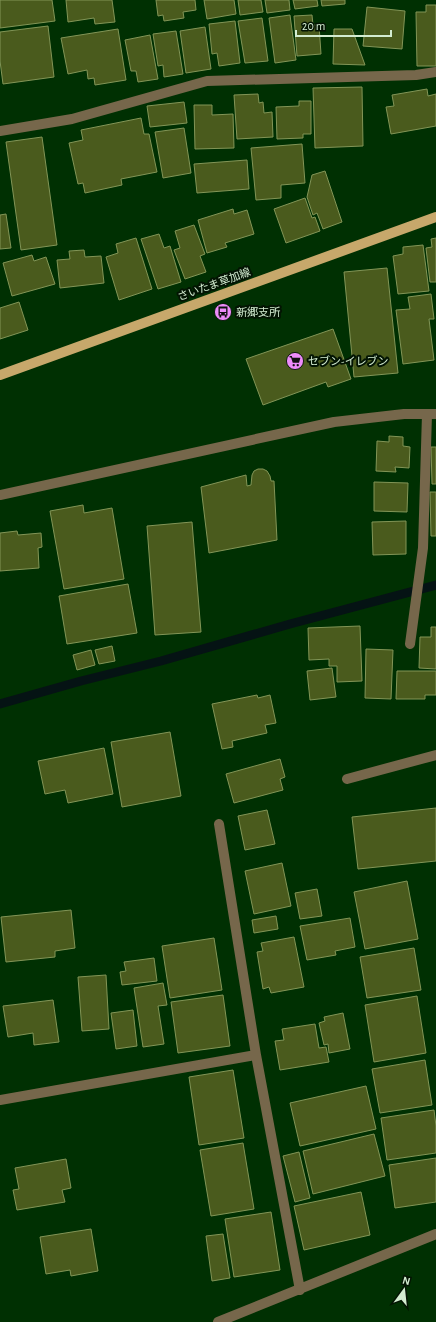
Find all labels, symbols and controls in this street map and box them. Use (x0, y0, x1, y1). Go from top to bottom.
scale bar (296, 12, 391, 38)
text: 20 m (302, 20, 325, 32)
street label: さいたま草加線 (176, 265, 252, 303)
bus stop icon: 新郷支所 (213, 302, 233, 322)
place label: 新郷支所 (236, 306, 281, 318)
supermarket icon: セブン-イレブン (285, 351, 305, 371)
place label: セブン-イレブン (308, 355, 388, 367)
north arrow (384, 1270, 424, 1310)
text: N (401, 1275, 412, 1287)

